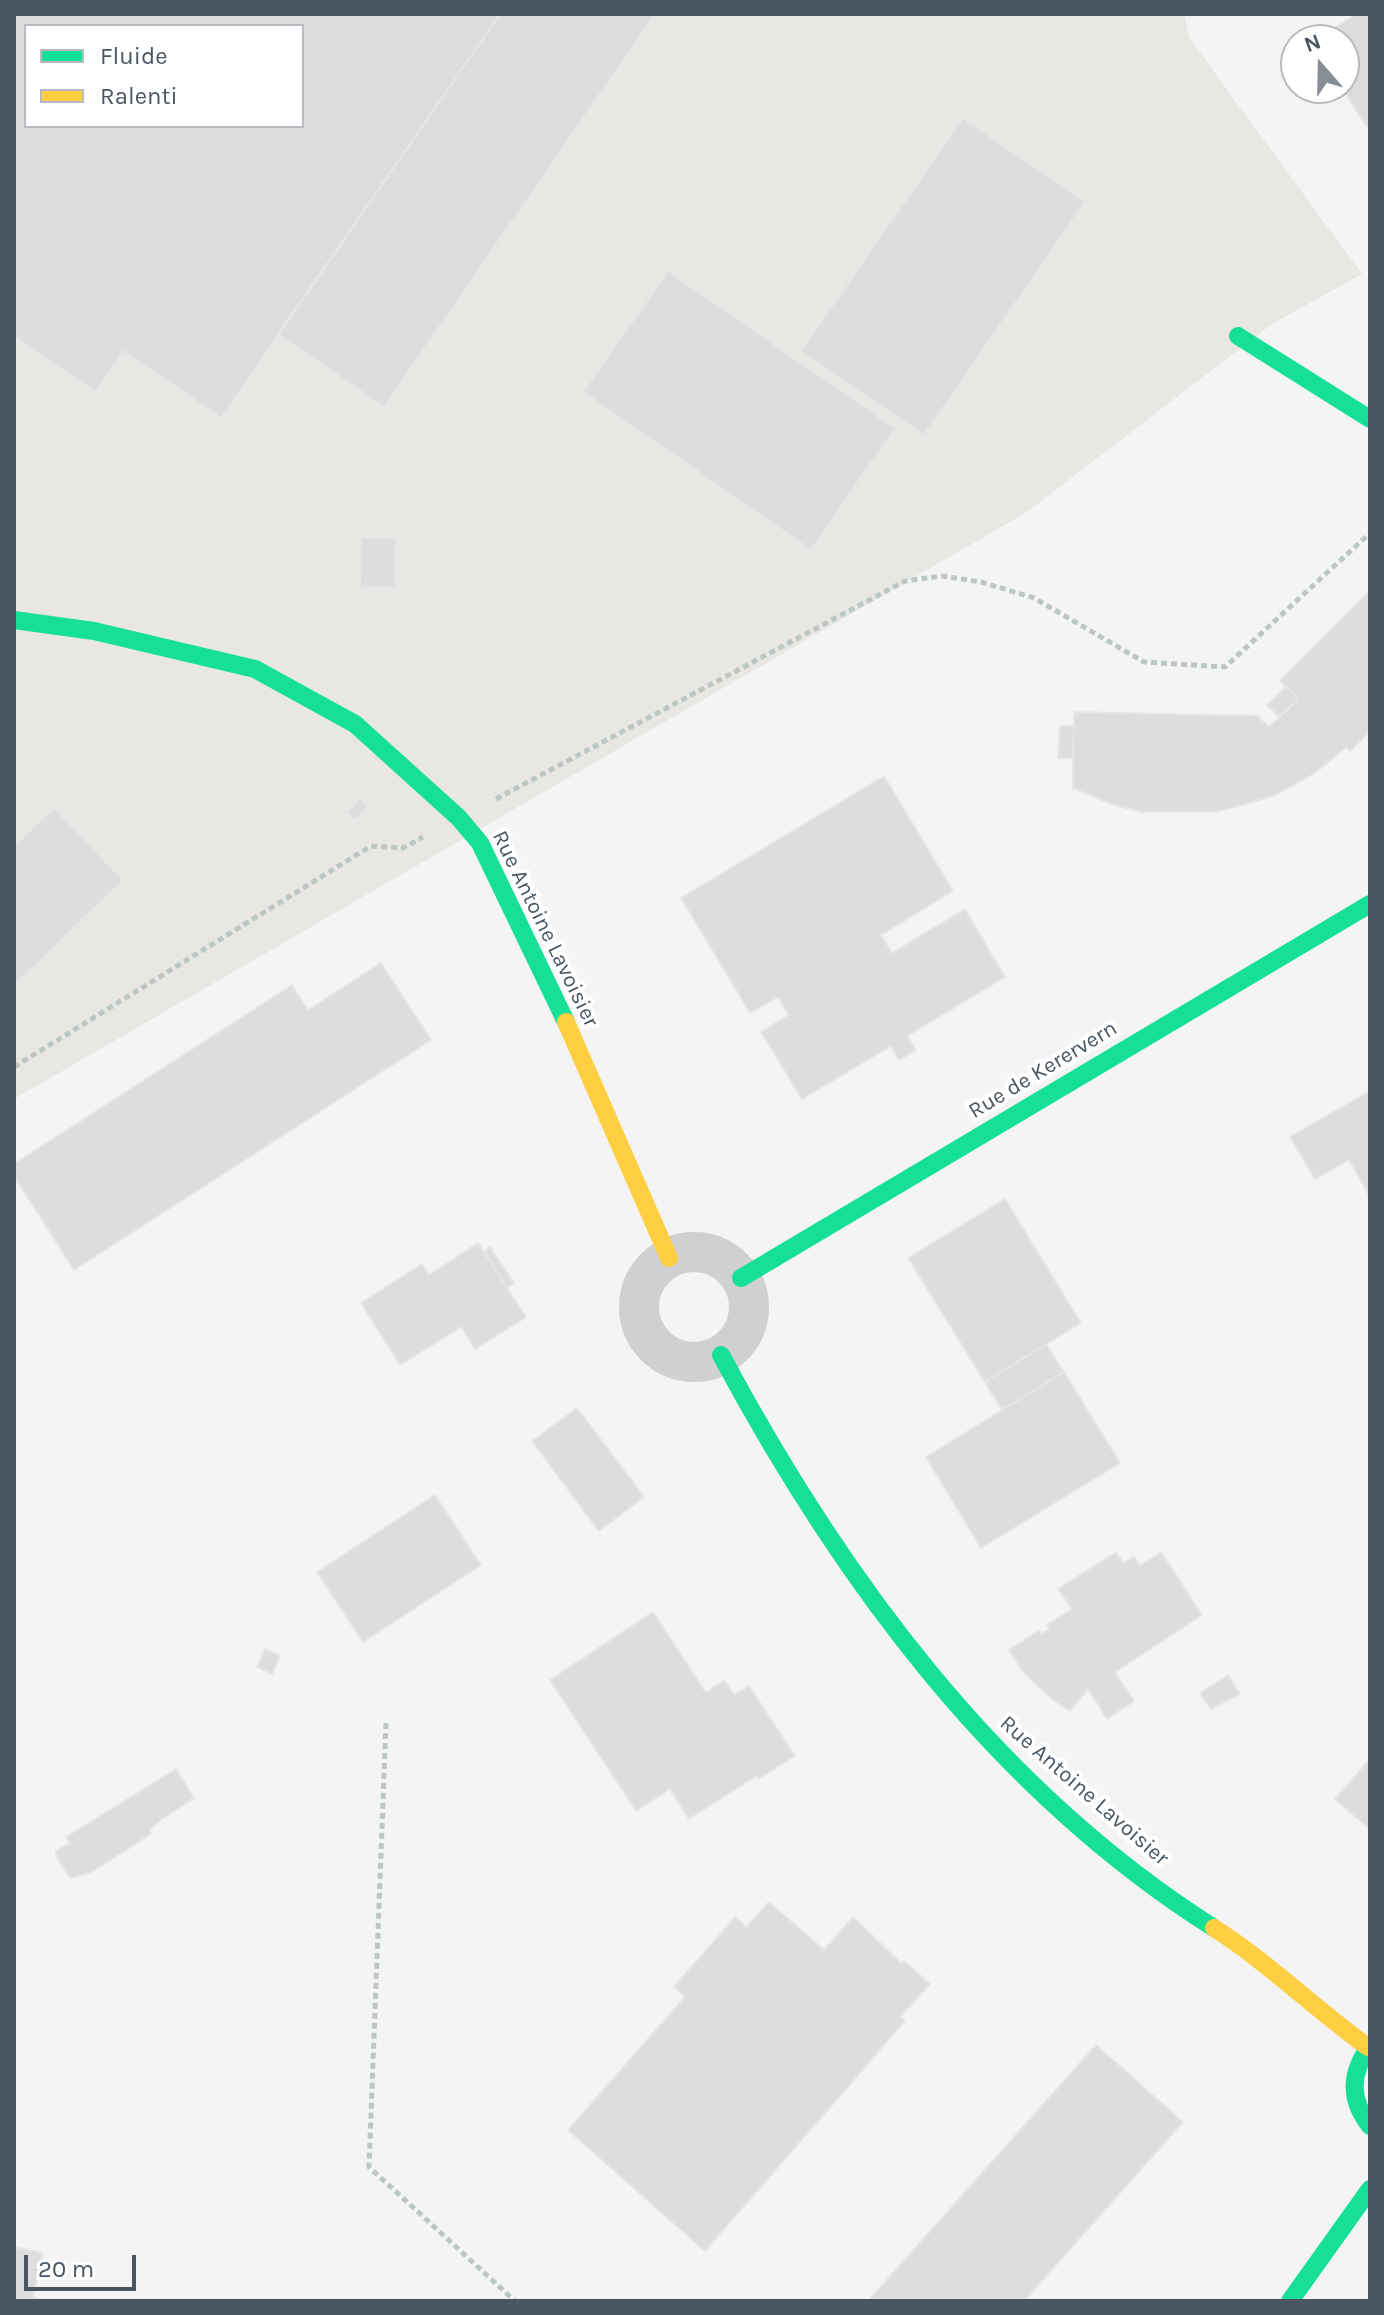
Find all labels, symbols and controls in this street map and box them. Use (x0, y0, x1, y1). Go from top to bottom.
legend (24, 24, 304, 128)
north arrow (1280, 24, 1360, 104)
text: N (1301, 28, 1324, 58)
text: Fluide (100, 42, 168, 70)
text: Ralenti (100, 82, 178, 110)
street label: Rue Antoine Lavoisier (486, 826, 604, 1032)
street label: Rue de Kerervern (964, 1015, 1122, 1125)
street label: Rue Antoine Lavoisier (994, 1710, 1174, 1872)
scale bar (28, 2239, 140, 2289)
text: 20 m (38, 2255, 94, 2283)

